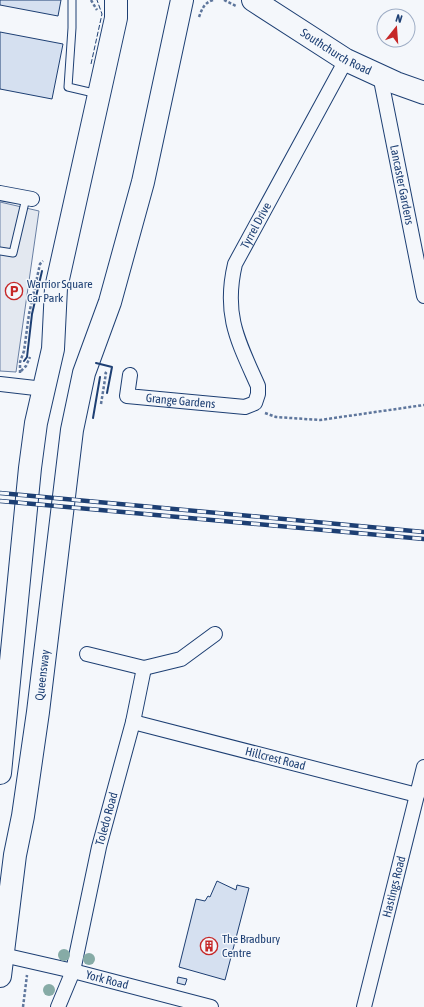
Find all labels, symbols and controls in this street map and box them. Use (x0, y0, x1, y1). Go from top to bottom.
north arrow (376, 8, 416, 48)
text: N (394, 12, 404, 25)
street label: Southchurch Road (298, 25, 374, 78)
street label: Lancaster Gardens (387, 144, 417, 226)
street label: Tyrrel Drive (238, 200, 274, 251)
place label: Warrior Square Car Park (27, 277, 93, 305)
parking icon: Warrior Square Car Park (4, 281, 24, 301)
street label: Grange Gardens (145, 391, 216, 411)
street label: Queensway (32, 649, 52, 701)
street label: Hillcrest Road (244, 744, 307, 773)
street label: Toledo Road (93, 791, 121, 847)
street label: Hastings Road (380, 854, 408, 919)
place label: The Bradbury Centre (222, 932, 280, 960)
building icon: The Bradbury Centre (199, 936, 219, 956)
street label: York Road (84, 968, 130, 992)

